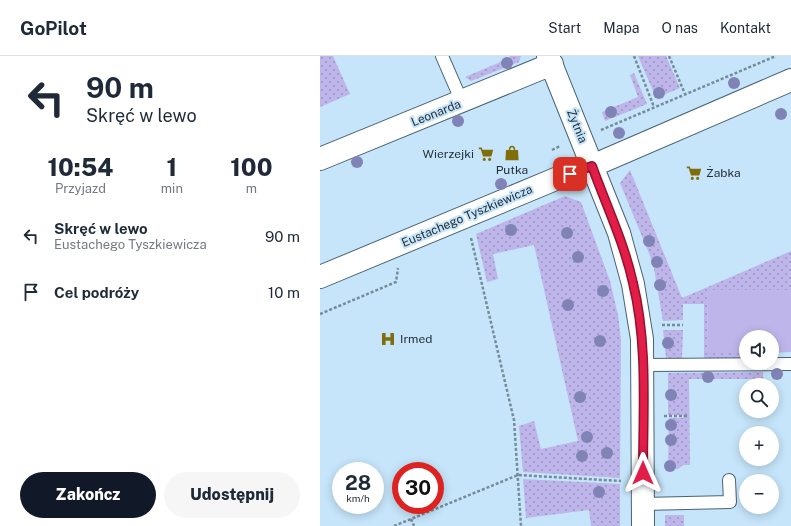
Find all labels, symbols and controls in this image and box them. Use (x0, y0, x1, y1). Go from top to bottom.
text: GoPilot (20, 17, 87, 39)
text: Start (548, 20, 581, 36)
text: Mapa (603, 20, 639, 36)
text: O nas (661, 20, 698, 36)
text: Kontakt (720, 20, 771, 36)
text: 90 m (86, 71, 154, 104)
icon: left (20, 72, 72, 124)
street label: Leonarda (409, 97, 463, 129)
text: Skręć w lewo (86, 105, 197, 126)
street label: Żytnia (564, 107, 590, 145)
shop icon: Putka (503, 144, 521, 162)
supermarket icon: Wierzejki (477, 145, 495, 163)
place label: Wierzejki (423, 147, 474, 161)
text: 10:54 (47, 153, 113, 181)
text: 1 (167, 153, 177, 181)
text: 100 (230, 153, 273, 181)
pin (553, 157, 587, 191)
place label: Putka (496, 163, 528, 177)
icon: arrive (559, 163, 581, 185)
supermarket icon: Żabka (685, 164, 703, 182)
place label: Żabka (706, 166, 741, 180)
text: Przyjazd (55, 181, 106, 196)
text: min (161, 181, 183, 196)
text: m (246, 181, 257, 196)
street label: Eustachego Tyszkiewicza (399, 182, 535, 250)
text: Skręć w lewo (54, 220, 148, 237)
icon: left (20, 225, 42, 247)
text: 90 m (265, 228, 300, 245)
text: Eustachego Tyszkiewicza (54, 237, 207, 252)
icon: arrive (20, 281, 42, 303)
text: Cel podróży (54, 284, 139, 301)
text: 10 m (268, 284, 300, 301)
hospital icon: Irmed (379, 330, 397, 348)
map controls (739, 330, 779, 514)
button: sound (739, 330, 779, 370)
place label: Irmed (400, 332, 432, 346)
button: search (739, 378, 779, 418)
button: + (739, 426, 779, 466)
position arrow (622, 452, 664, 494)
speed limit sign: 30 (392, 462, 444, 514)
text: 28 (345, 471, 371, 495)
button: Zakończ (20, 472, 156, 518)
button: Udostępnij (164, 472, 300, 518)
button: − (739, 474, 779, 514)
text: km/h (346, 492, 370, 504)

